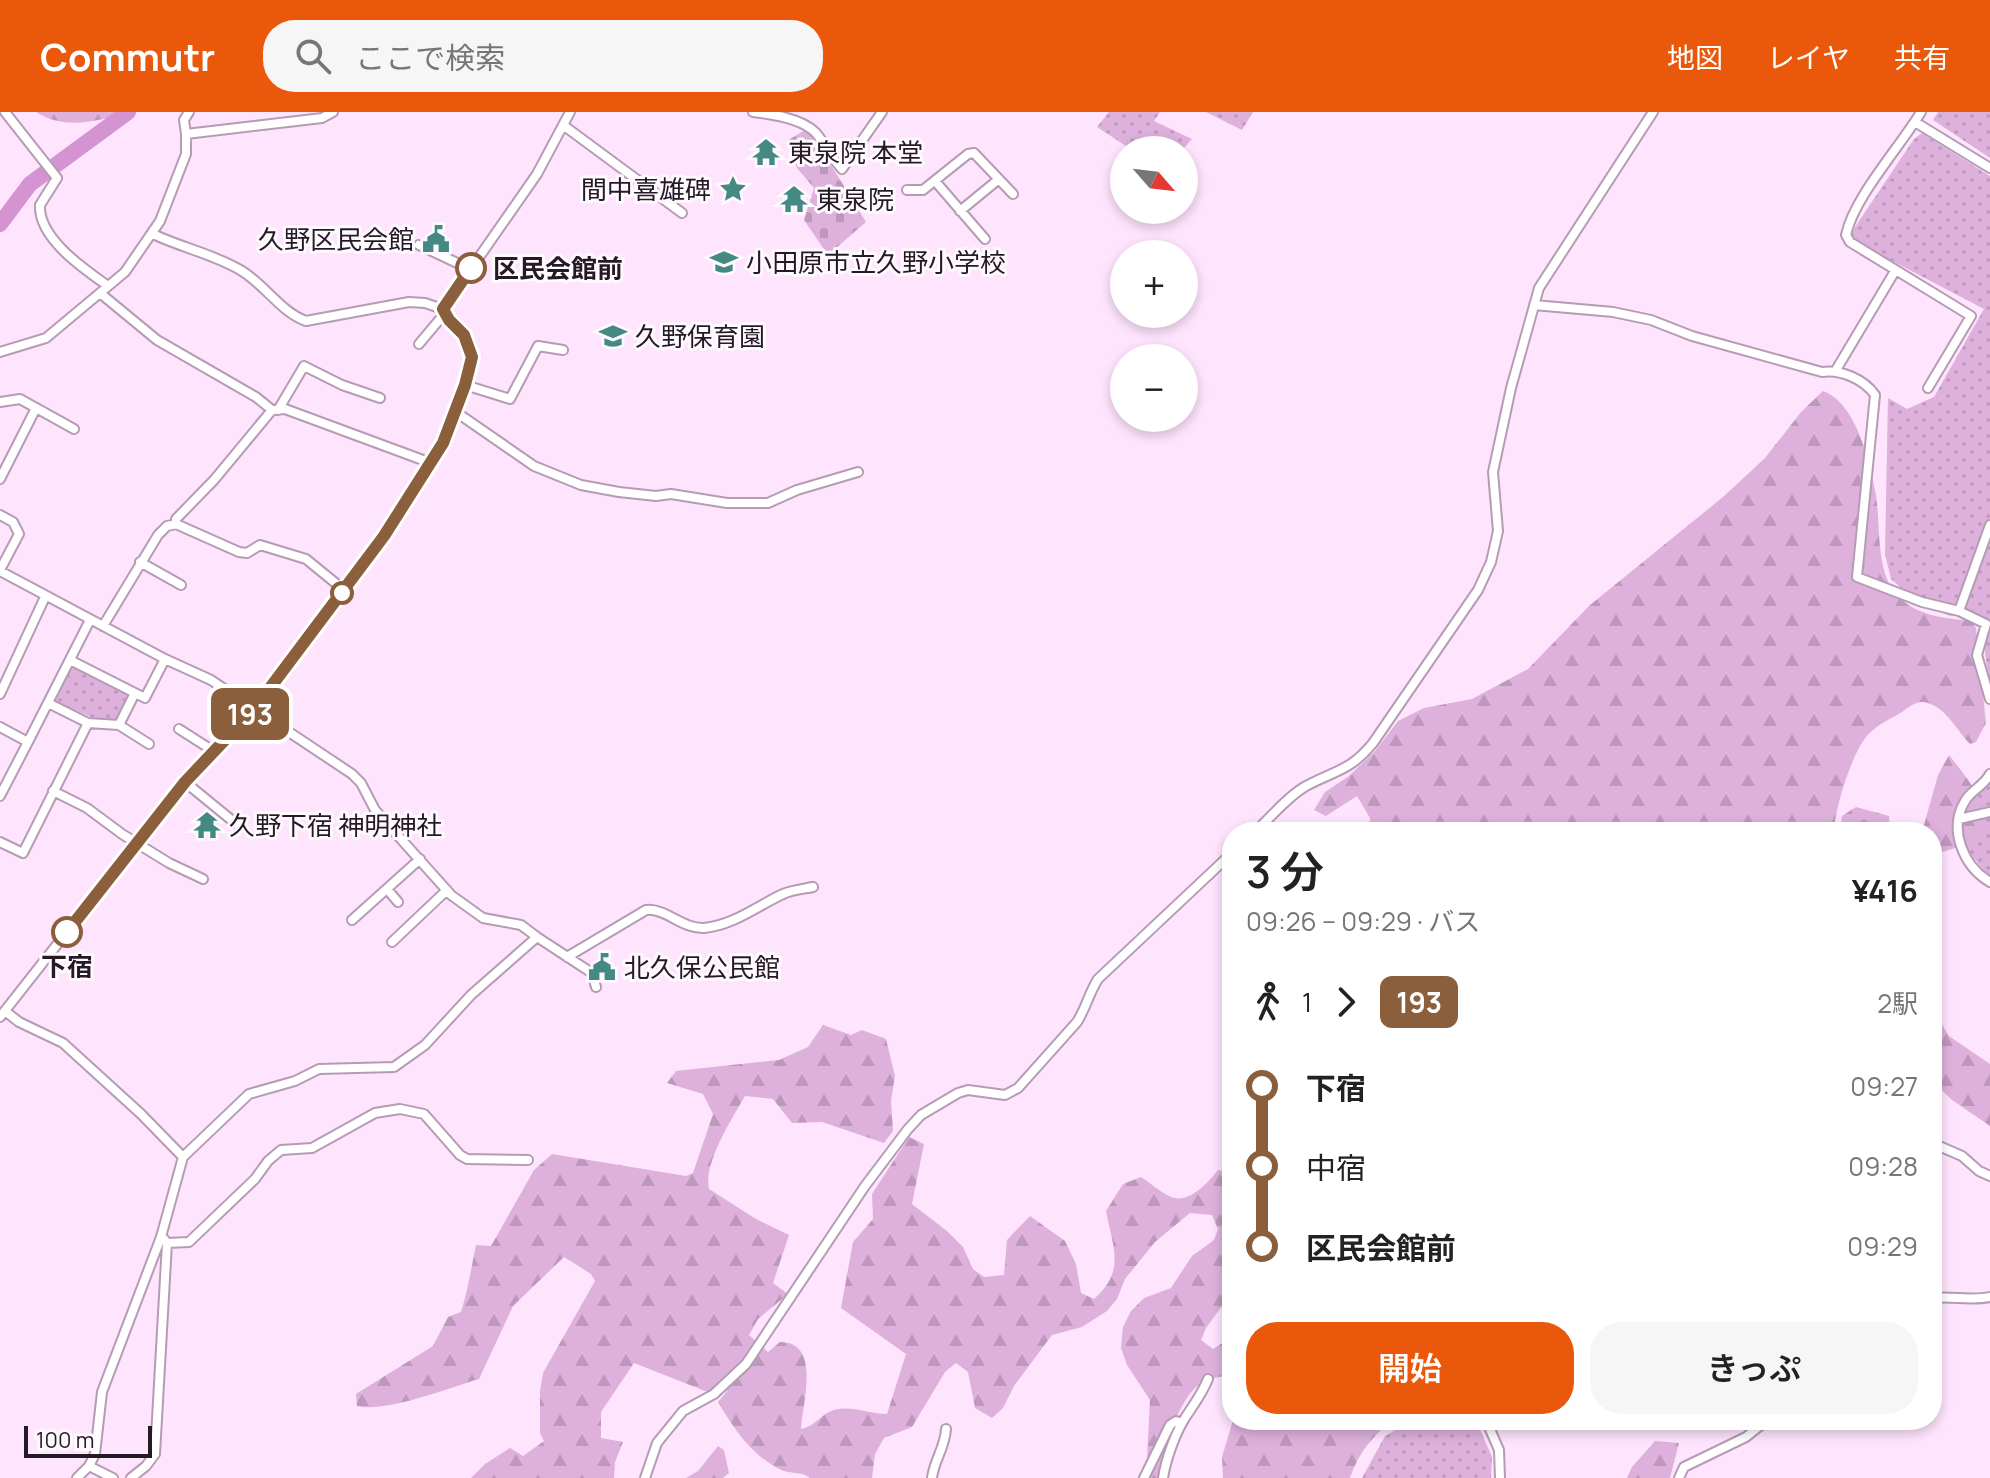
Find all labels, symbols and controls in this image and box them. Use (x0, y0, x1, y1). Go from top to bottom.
search box (263, 20, 823, 92)
text: Commutr (40, 30, 215, 82)
icon: search (291, 34, 335, 78)
text: ここで検索 (355, 37, 505, 78)
text: 地図 (1667, 38, 1723, 76)
text: レイヤ (1767, 38, 1850, 76)
text: 共有 (1894, 38, 1950, 76)
place label: 東泉院 本堂 (788, 134, 923, 170)
north arrow (1110, 136, 1198, 224)
map controls (1110, 136, 1198, 432)
temple icon: 東泉院 本堂 (751, 137, 781, 167)
place label: 間中喜雄碑 (581, 171, 711, 207)
place icon: 間中喜雄碑 (718, 174, 748, 204)
place label: 東泉院 (816, 181, 894, 217)
temple icon: 東泉院 (779, 184, 809, 214)
place label: 久野区民会館 (258, 221, 414, 257)
public building icon: 久野区民会館 (421, 224, 451, 254)
button: + (1110, 240, 1198, 328)
place label: 小田原市立久野小学校 (746, 244, 1006, 280)
school or university icon: 小田原市立久野小学校 (709, 247, 739, 277)
place label: 区民会館前 (493, 250, 623, 286)
marker: 区民会館前 (456, 253, 486, 283)
place label: 久野保育園 (635, 318, 765, 354)
school or university icon: 久野保育園 (598, 321, 628, 351)
button: − (1110, 344, 1198, 432)
unlabelled marker (331, 582, 353, 604)
line badge: 193 (204, 688, 296, 740)
text: 193 (227, 695, 273, 733)
place label: 久野下宿 神明神社 (229, 807, 442, 843)
temple icon: 久野下宿 神明神社 (192, 810, 222, 840)
text: 3 分 (1246, 841, 1324, 901)
text: ¥416 (1852, 870, 1918, 911)
text: 09:26 – 09:29 · バス (1246, 903, 1480, 939)
marker: 下宿 (52, 917, 82, 947)
place label: 下宿 (41, 948, 93, 984)
place label: 北久保公民館 (624, 949, 780, 985)
public building icon: 北久保公民館 (587, 952, 617, 982)
icon: walk (1246, 980, 1290, 1024)
icon: forward (1324, 980, 1368, 1024)
text: 193 (1396, 983, 1442, 1021)
text: 1 (1302, 984, 1312, 1020)
text: 2駅 (1877, 985, 1918, 1021)
text: 下宿 (1306, 1067, 1366, 1108)
text: 09:27 (1850, 1068, 1918, 1104)
text: 中宿 (1306, 1147, 1366, 1188)
text: 09:28 (1848, 1148, 1918, 1184)
text: 区民会館前 (1306, 1227, 1456, 1268)
text: 09:29 (1847, 1228, 1918, 1264)
button: 開始 (1246, 1322, 1574, 1414)
button: きっぷ (1590, 1322, 1918, 1414)
scale bar (24, 1422, 152, 1458)
text: 100 m (36, 1425, 94, 1455)

